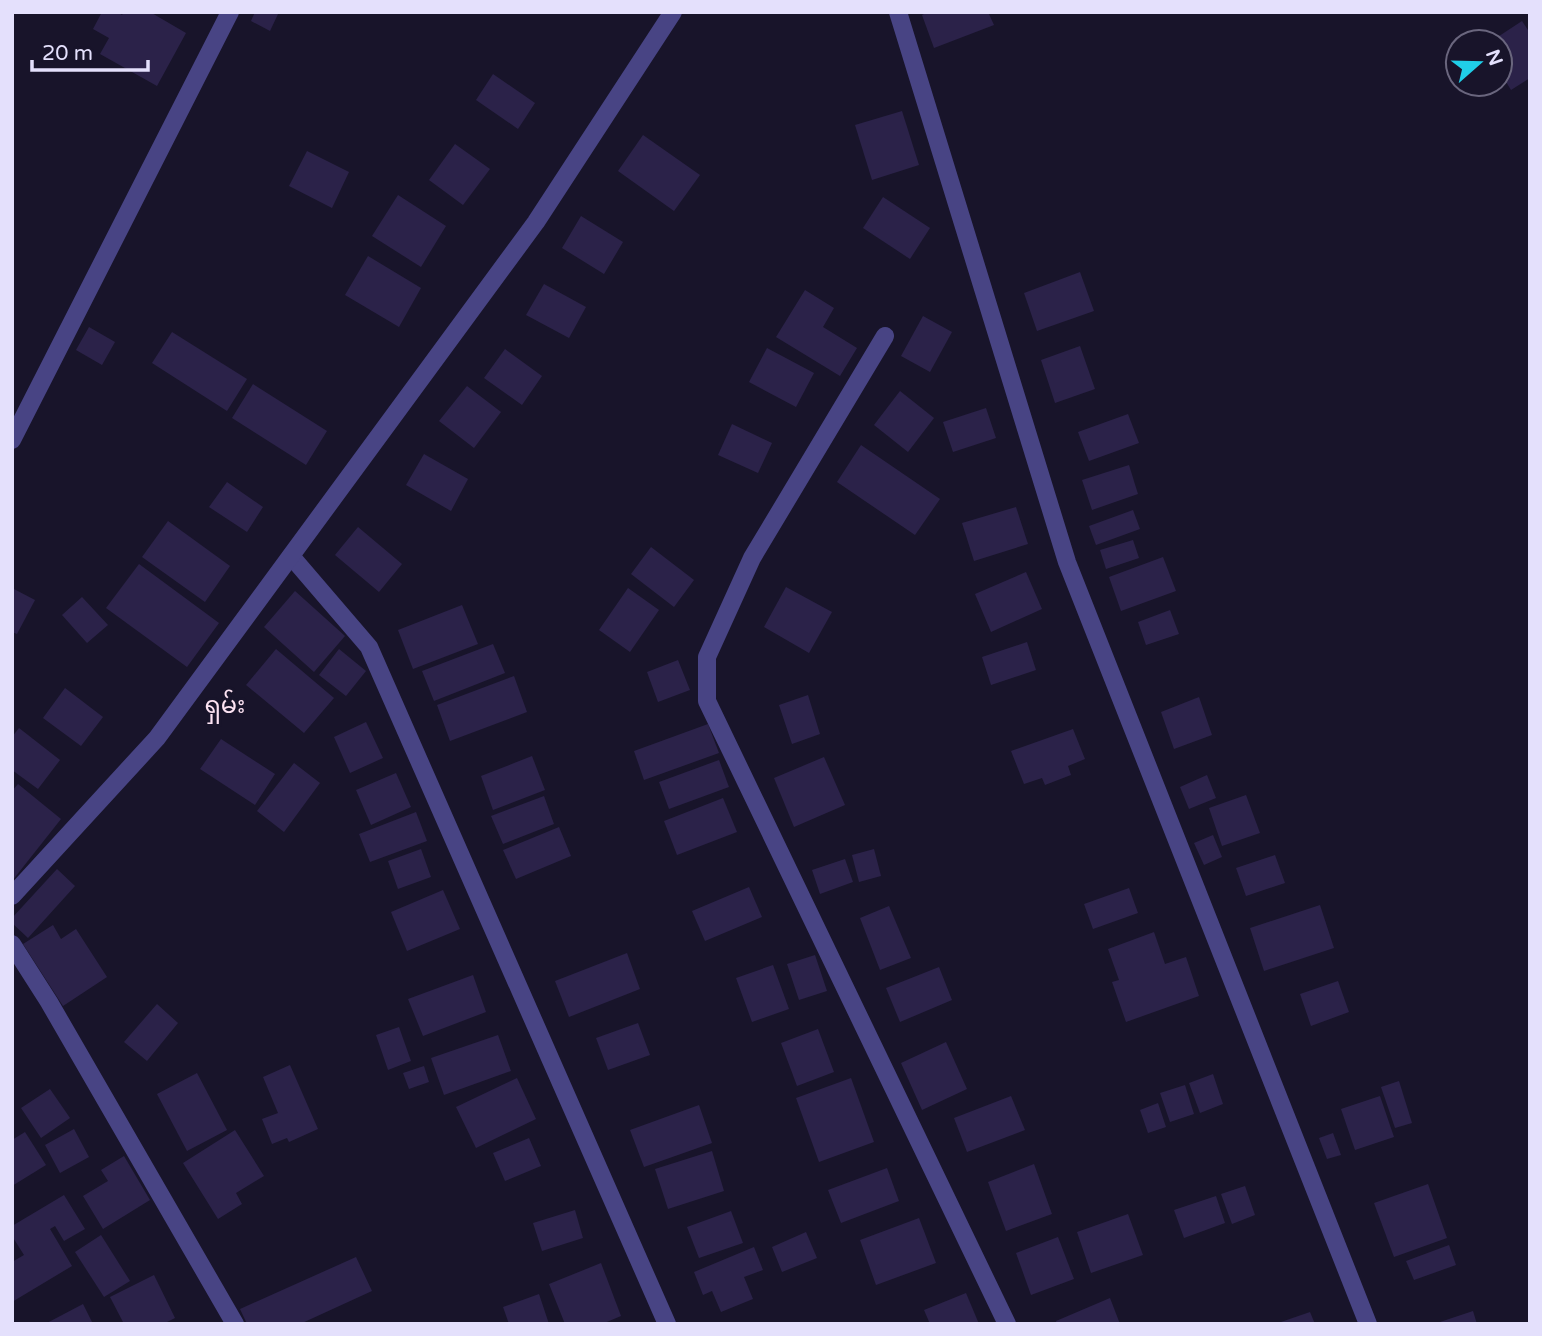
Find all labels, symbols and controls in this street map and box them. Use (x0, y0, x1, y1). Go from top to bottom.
scale bar (32, 28, 147, 72)
north arrow (1444, 28, 1514, 98)
text: 20 m (42, 41, 93, 66)
text: N (1481, 47, 1507, 68)
district label: ရှမ်း (205, 689, 245, 724)

